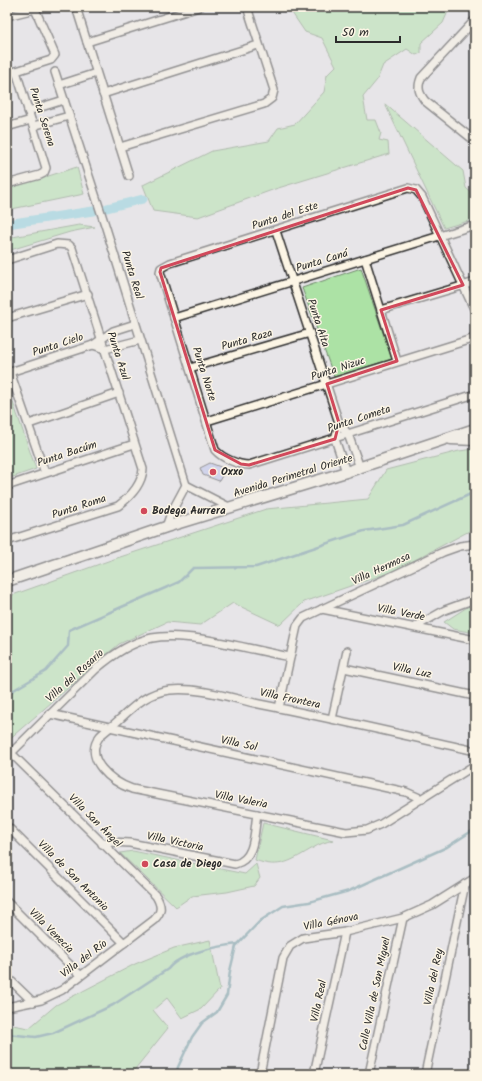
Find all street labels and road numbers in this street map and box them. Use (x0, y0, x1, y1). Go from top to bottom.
street label: Punta Serena (24, 85, 60, 149)
street label: Punta del Este (249, 197, 321, 235)
street label: Punta Caná (294, 244, 352, 277)
street label: Punta Real (116, 248, 148, 302)
street label: Punta Alta (302, 297, 334, 349)
street label: Punta Raza (219, 324, 275, 356)
street label: Punta Cielo (30, 328, 86, 362)
street label: Punta Azul (102, 329, 134, 383)
street label: Punta Norte (187, 344, 221, 404)
street label: Punta Nizuc (309, 352, 368, 386)
street label: Punta Cometa (325, 400, 393, 438)
street label: Punta Bacúm (35, 436, 100, 472)
street label: Avenida Perimetral Oriente (231, 449, 355, 503)
street label: Punta Roma (49, 490, 109, 524)
street label: Villa Hermosa (349, 548, 413, 590)
street label: Villa Verde (376, 600, 426, 626)
street label: Villa del Rosario (42, 645, 108, 707)
street label: Villa Luz (391, 658, 433, 684)
street label: Villa Frontera (258, 684, 322, 714)
street label: Villa Sol (219, 731, 259, 757)
street label: Villa Valeria (213, 786, 269, 814)
street label: Villa San Ángel (64, 790, 126, 852)
street label: Villa Victoria (145, 827, 205, 857)
street label: Villa de San Antonio (33, 836, 113, 916)
street label: Villa Venecia (24, 904, 78, 958)
street label: Villa Génova (302, 908, 360, 936)
street label: Villa del Río (57, 935, 111, 983)
street label: Calle Villa de San Miguel (354, 935, 396, 1052)
street label: Villa del Rey (419, 946, 449, 1007)
street label: Villa Real (306, 978, 332, 1024)

